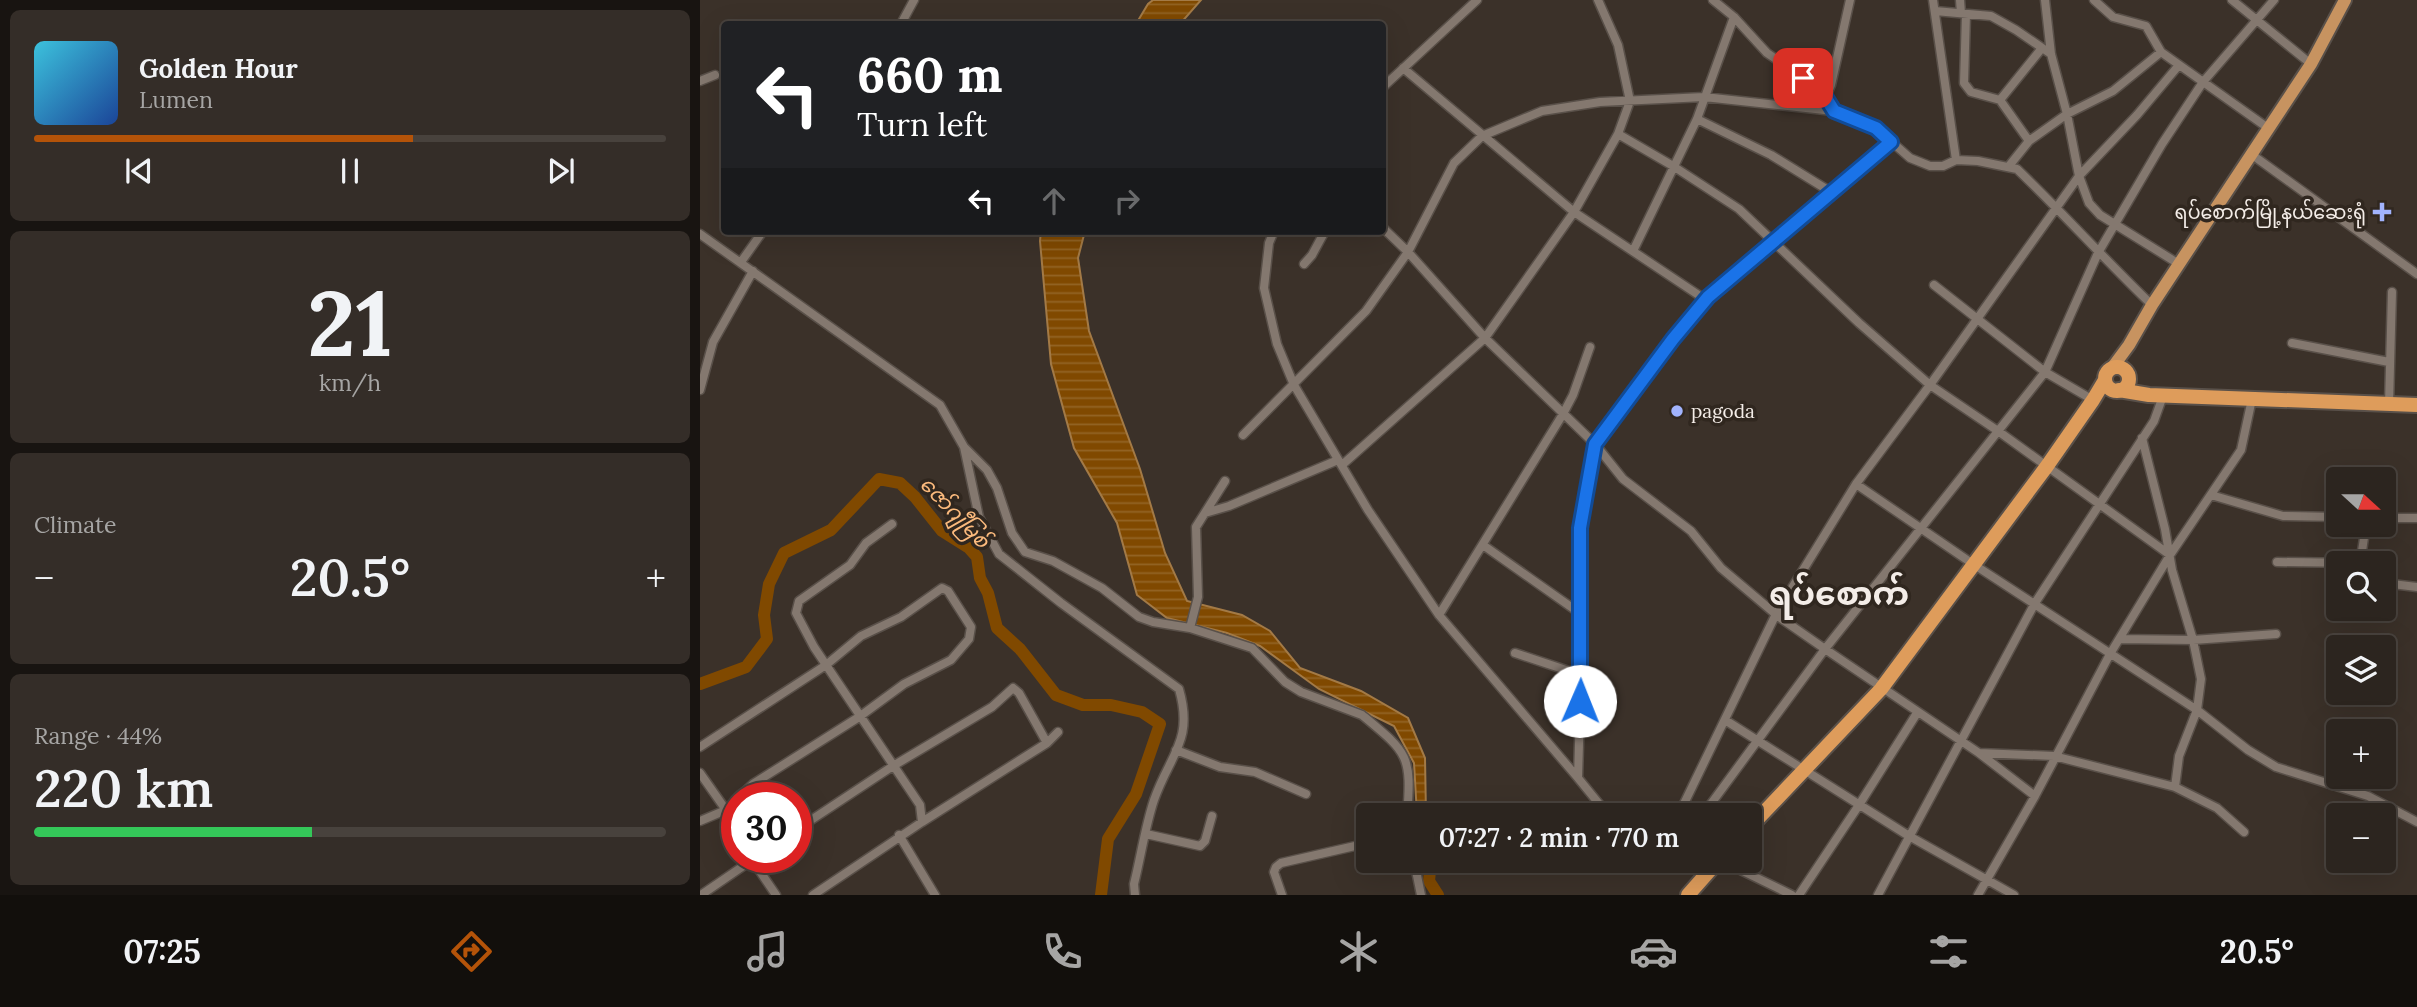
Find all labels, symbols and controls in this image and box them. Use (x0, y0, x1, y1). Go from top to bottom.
text: 660 m (857, 43, 1002, 105)
pin (1773, 48, 1833, 108)
icon: left (742, 49, 833, 140)
text: Golden Hour (139, 52, 298, 85)
icon: arrive (1784, 59, 1822, 97)
text: Lumen (139, 85, 213, 114)
text: Turn left (857, 104, 987, 145)
icon: previous (120, 152, 158, 190)
icon: pause (331, 152, 369, 190)
icon: next (542, 152, 580, 190)
icon: left (962, 182, 1000, 220)
icon: ahead (1035, 182, 1073, 220)
icon: right (1108, 182, 1146, 220)
place label: ရပ်စောက်မြို့နယ်ဆေးရုံ (2175, 198, 2366, 229)
marker: ရပ်စောက်မြို့နယ်ဆေးရုံ (2372, 202, 2392, 222)
text: 21 (307, 264, 393, 381)
text: km/h (319, 368, 381, 397)
place label: pagoda (1691, 399, 1755, 423)
marker: pagoda (1669, 403, 1685, 419)
north arrow (2326, 467, 2396, 537)
map controls (2326, 467, 2396, 873)
water label: ဇော်ဂျီမြစ် (911, 470, 997, 557)
text: Climate (34, 510, 116, 539)
text: 20.5° (290, 544, 410, 610)
button: search (2326, 551, 2396, 621)
text: − (34, 554, 54, 602)
text: + (646, 554, 666, 602)
district label: ရပ်စောက် (1769, 571, 1909, 620)
button: layers (2326, 635, 2396, 705)
position arrow (1543, 664, 1617, 738)
button: + (2326, 719, 2396, 789)
text: Range · 44% (34, 721, 162, 750)
text: 220 km (34, 755, 213, 821)
speed limit sign: 30 (721, 782, 812, 873)
button: − (2326, 803, 2396, 873)
text: 07:27 · 2 min · 770 m (1439, 821, 1679, 854)
icon: directions (447, 927, 496, 976)
icon: music (743, 927, 792, 976)
icon: phone (1038, 927, 1087, 976)
icon: climate (1334, 927, 1383, 976)
icon: car (1629, 927, 1678, 976)
icon: filters (1924, 927, 1973, 976)
text: 07:25 (123, 931, 201, 972)
text: 20.5° (2220, 931, 2294, 972)

